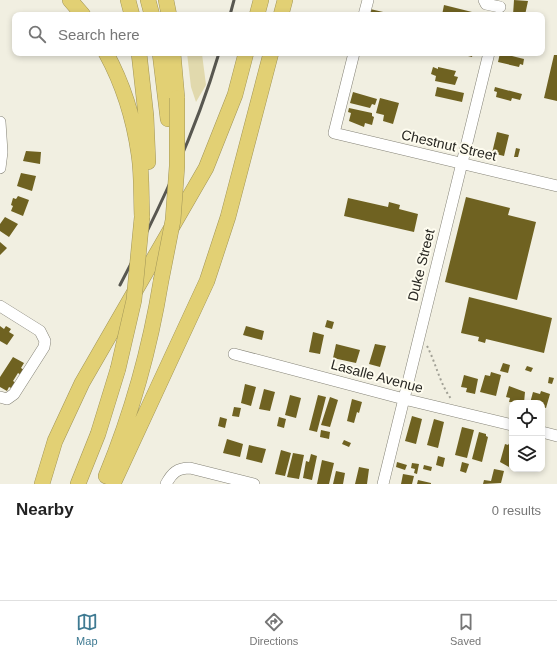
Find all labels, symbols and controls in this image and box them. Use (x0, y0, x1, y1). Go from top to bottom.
search box (12, 12, 545, 56)
icon: search (26, 23, 48, 45)
text: Search here (58, 26, 140, 43)
street label: Chestnut Street (400, 126, 498, 164)
street label: Duke Street (404, 227, 438, 303)
street label: Lasalle Avenue (329, 356, 425, 396)
map controls (509, 400, 545, 472)
button: locate (509, 400, 545, 436)
button: layers (509, 436, 545, 472)
text: Nearby (16, 500, 74, 519)
text: 0 results (492, 503, 541, 518)
tab: Map (76, 611, 98, 647)
tab: Directions (249, 611, 298, 647)
tab: Saved (450, 611, 481, 647)

